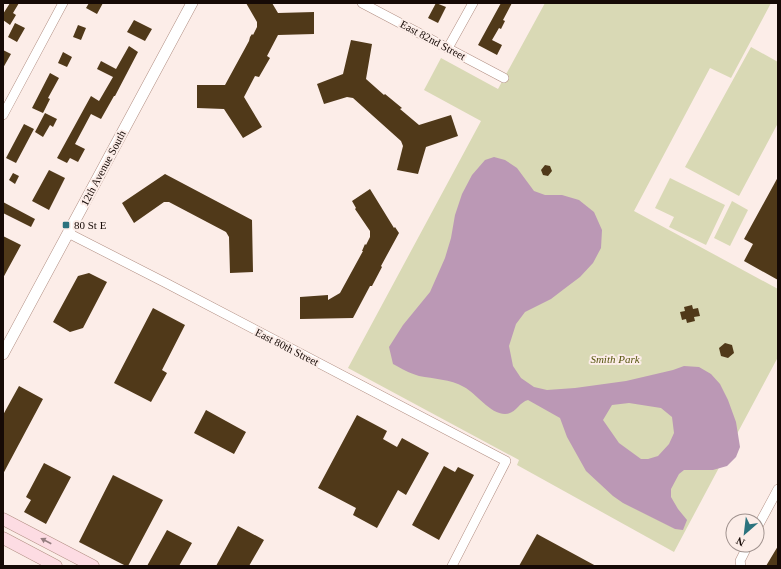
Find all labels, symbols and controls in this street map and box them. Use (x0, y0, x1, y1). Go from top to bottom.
street label: East 82nd Street (398, 18, 468, 62)
street label: 12th Avenue South (78, 128, 128, 208)
place label: 80 St E (74, 219, 107, 231)
marker: 80 St E (61, 220, 71, 230)
street label: East 80th Street (253, 326, 321, 368)
park label: Smith Park (590, 353, 641, 365)
north arrow (725, 513, 765, 553)
text: N (734, 535, 747, 549)
one-way arrow (40, 538, 52, 545)

